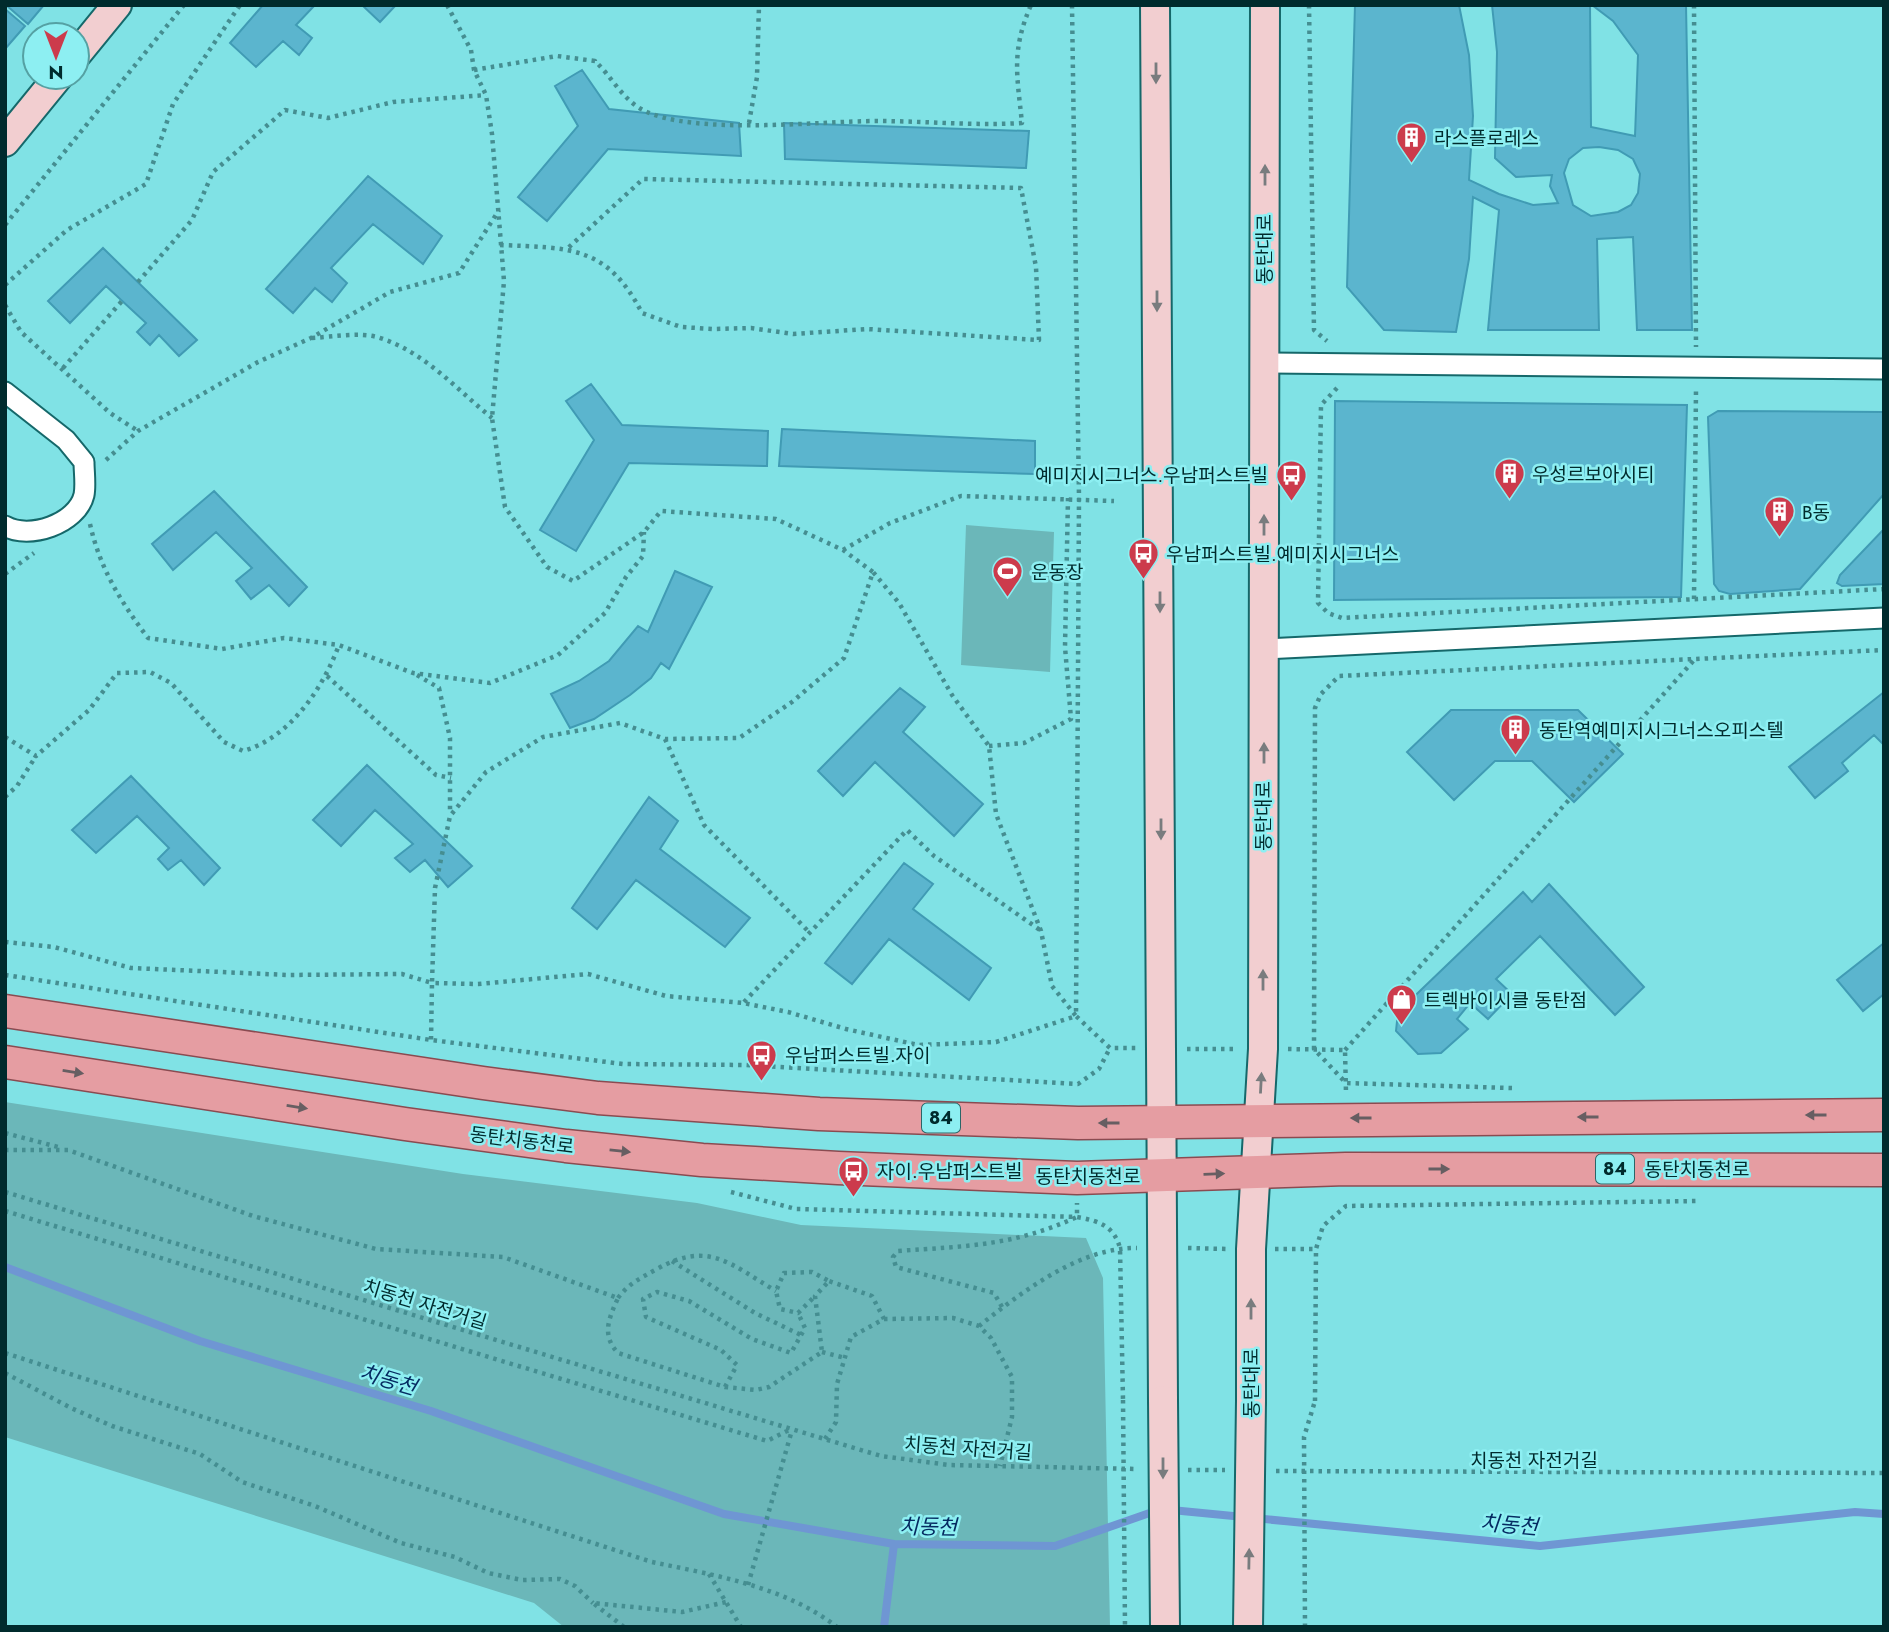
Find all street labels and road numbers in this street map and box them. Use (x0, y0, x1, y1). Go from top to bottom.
street label: 동탄대로 (1251, 214, 1278, 284)
street label: 동탄대로 (1250, 781, 1277, 851)
road number: 84 (922, 1104, 960, 1133)
street label: 동탄치동천로 (468, 1121, 576, 1160)
road number: 84 (1596, 1154, 1634, 1184)
street label: 동탄치동천로 (1645, 1156, 1749, 1183)
street label: 동탄치동천로 (1036, 1163, 1140, 1190)
street label: 치동천 자전거길 (360, 1273, 490, 1336)
street label: 동탄대로 (1238, 1348, 1265, 1418)
street label: 치동천 자전거길 (903, 1431, 1033, 1466)
street label: 치동천 자전거길 (1470, 1447, 1598, 1474)

